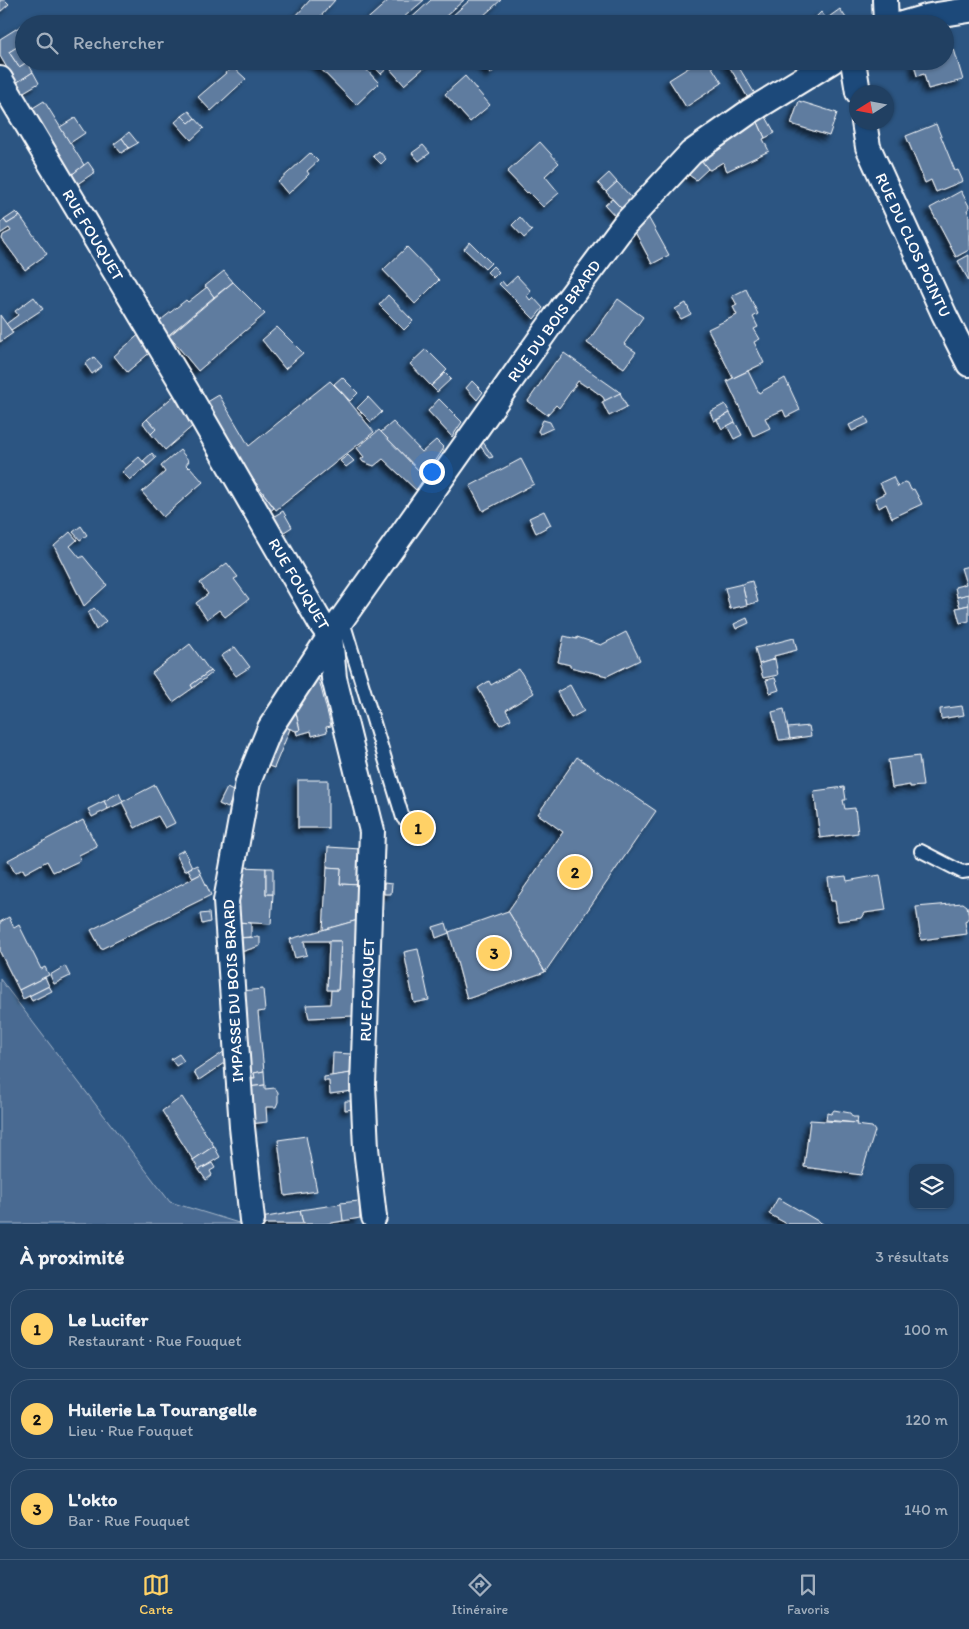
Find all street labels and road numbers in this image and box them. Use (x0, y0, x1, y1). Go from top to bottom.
street label: RUE DU CLOS POINTU (871, 170, 955, 320)
street label: RUE FOUQUET (58, 186, 128, 284)
street label: RUE DU BOIS BRARD (503, 256, 605, 386)
street label: RUE FOUQUET (264, 535, 334, 633)
street label: IMPASSE DU BOIS BRARD (219, 899, 247, 1083)
street label: RUE FOUQUET (356, 938, 378, 1042)

